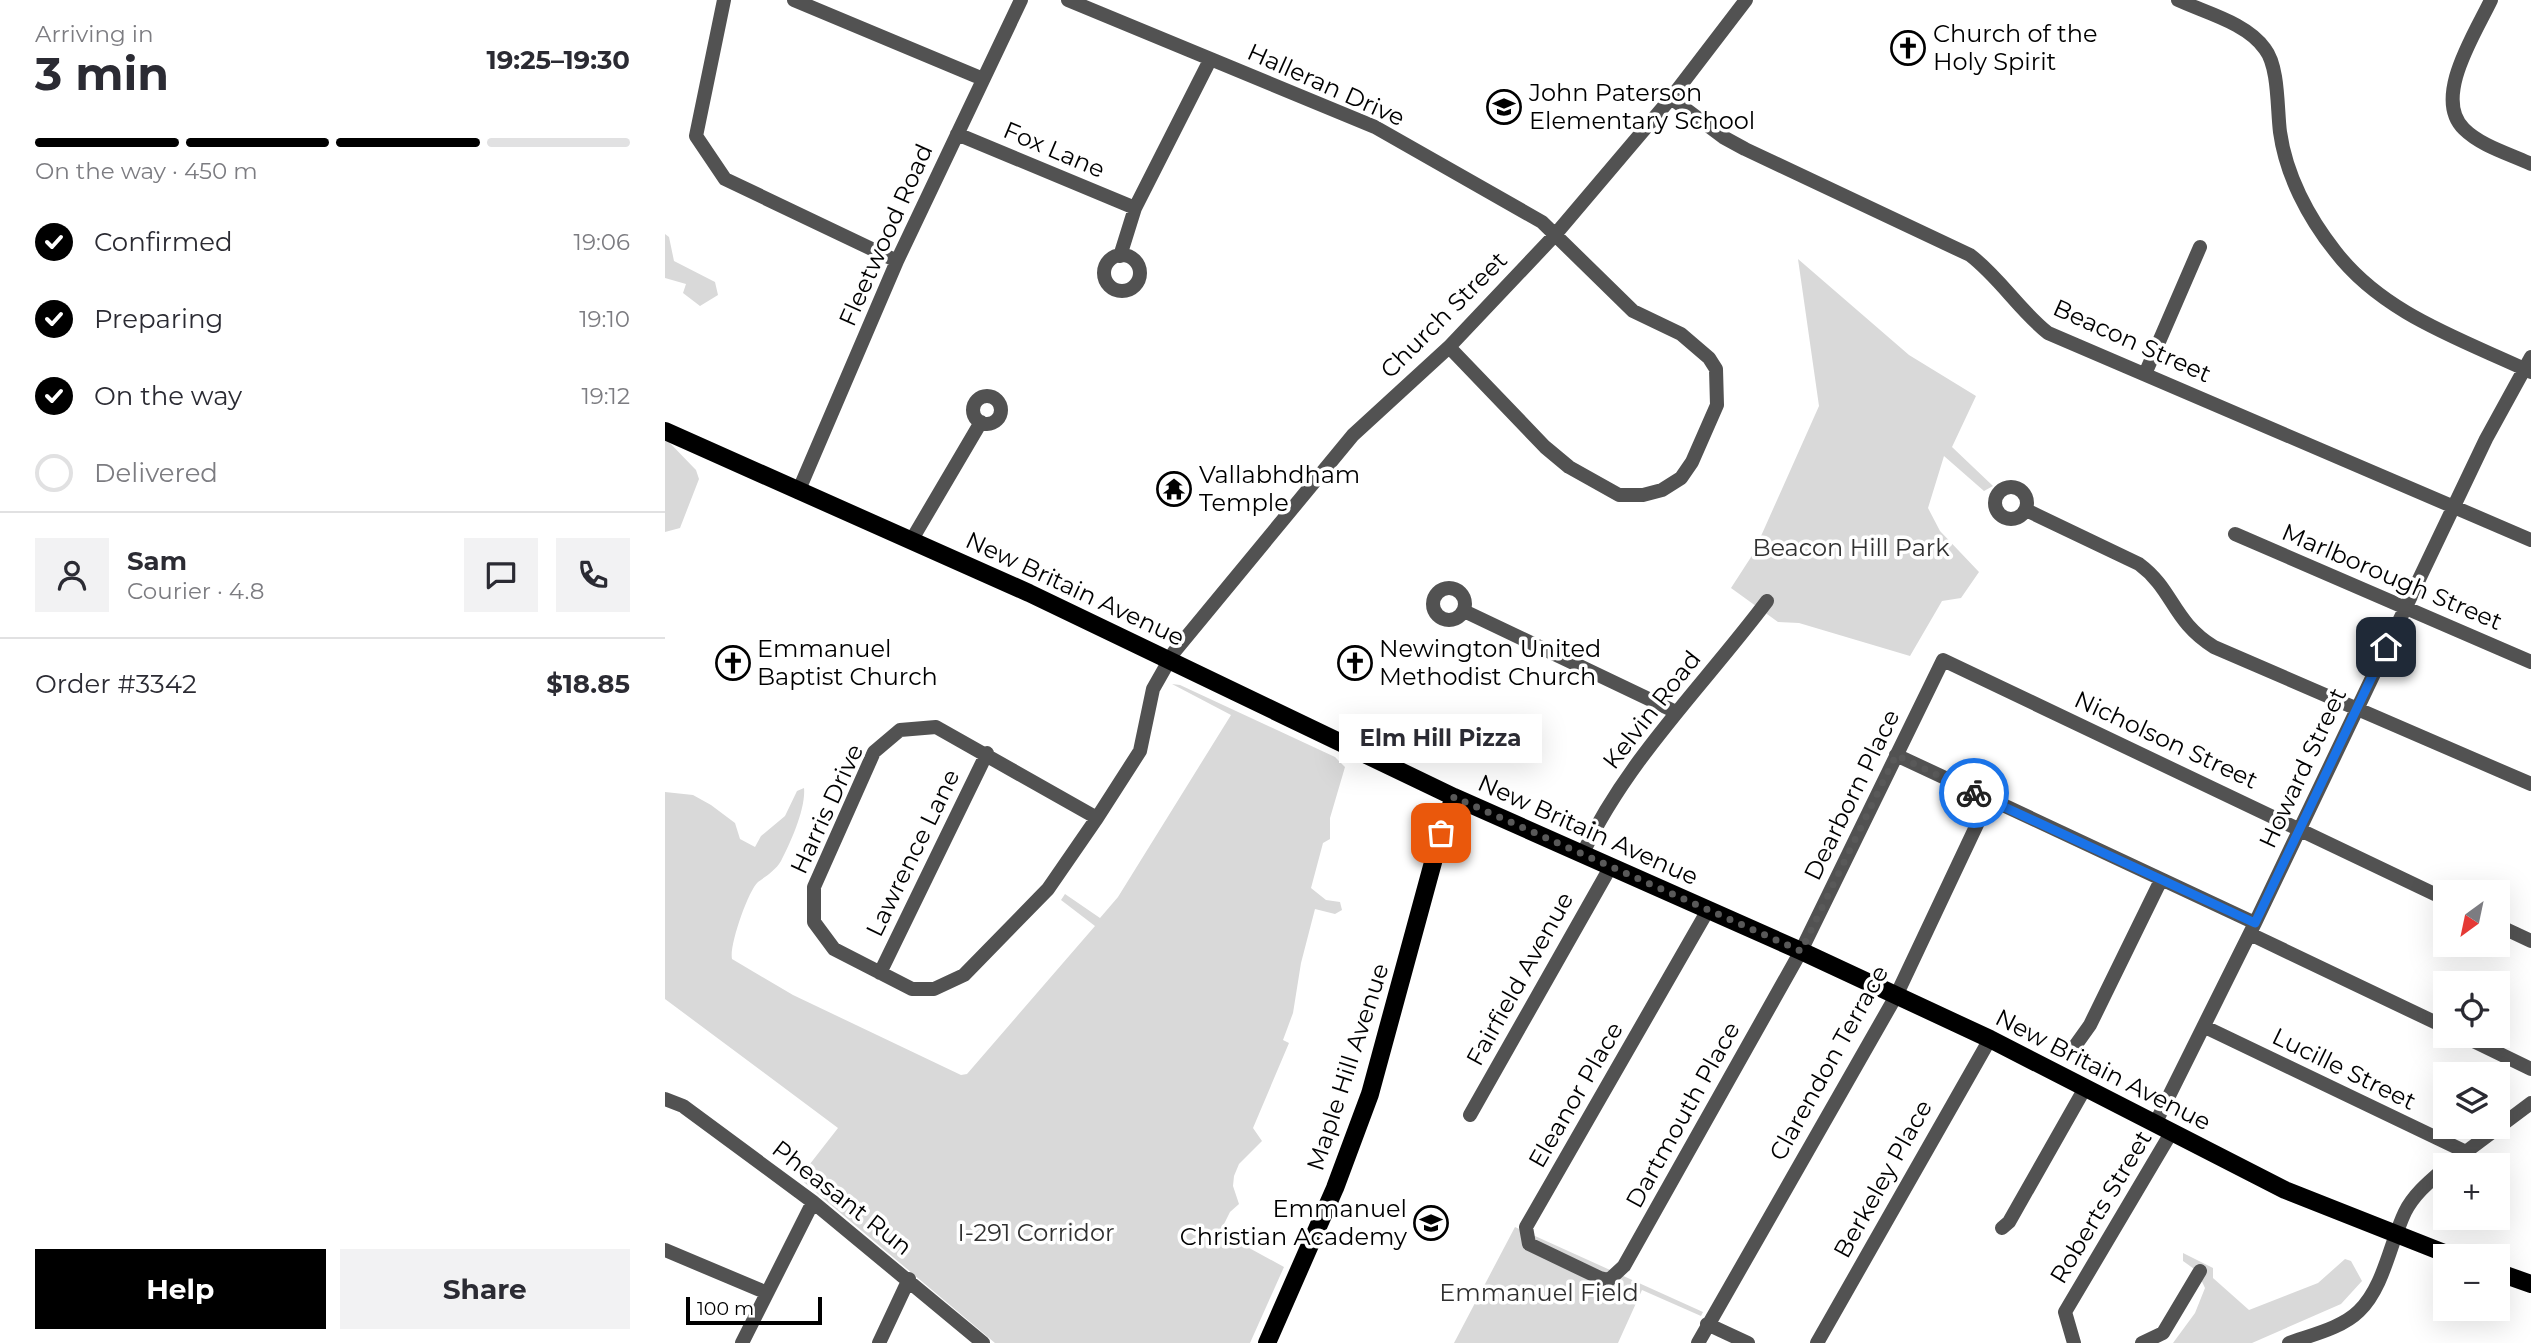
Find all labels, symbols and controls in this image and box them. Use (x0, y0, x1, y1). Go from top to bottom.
place label: Church of the Holy Spirit (1933, 19, 2097, 76)
text: Arriving in (35, 20, 154, 48)
church icon: Church of the Holy Spirit (1889, 29, 1927, 67)
street label: Halleran Drive (1243, 37, 1409, 132)
text: 19:25–19:30 (487, 44, 630, 76)
text: 3 min (35, 45, 169, 102)
place label: John Paterson Elementary School (1528, 78, 1755, 135)
school or university icon: John Paterson Elementary School (1485, 88, 1523, 126)
street label: Fox Lane (999, 115, 1109, 184)
street label: Fleetwood Road (832, 139, 939, 330)
text: On the way · 450 m (35, 157, 258, 185)
icon: check (35, 223, 73, 261)
text: Confirmed (94, 226, 233, 258)
text: 19:06 (574, 228, 630, 256)
street label: Church Street (1374, 245, 1513, 384)
street label: Beacon Street (2049, 293, 2216, 388)
icon: check (35, 300, 73, 338)
text: Preparing (94, 303, 223, 335)
text: 19:10 (579, 305, 630, 333)
icon: check (35, 377, 73, 415)
text: On the way (94, 380, 242, 412)
text: 19:12 (581, 382, 630, 410)
text: Delivered (94, 457, 218, 489)
place label: Vallabhdham Temple (1199, 460, 1360, 517)
temple icon: Vallabhdham Temple (1155, 470, 1193, 508)
street label: Marlborough Street (2278, 517, 2507, 636)
street label: New Britain Avenue (961, 525, 1189, 652)
park label: Beacon Hill Park (1752, 533, 1950, 562)
button: person (35, 538, 109, 612)
button: chat (464, 538, 538, 612)
button: phone (556, 538, 630, 612)
text: Sam (127, 545, 187, 577)
text: Courier · 4.8 (127, 577, 264, 605)
pin (2356, 617, 2416, 677)
icon: home (2367, 628, 2405, 666)
place label: Emmanuel Baptist Church (757, 634, 938, 691)
place label: Newington United Methodist Church (1379, 634, 1601, 691)
church icon: Emmanuel Baptist Church (714, 644, 752, 682)
church icon: Newington United Methodist Church (1336, 644, 1374, 682)
street label: Kelvin Road (1596, 645, 1707, 775)
text: Order #3342 (35, 668, 197, 700)
text: $18.85 (546, 668, 630, 700)
street label: Howard Street (2253, 683, 2352, 853)
street label: Nicholson Street (2070, 684, 2263, 795)
street label: Dearborn Place (1798, 705, 1905, 885)
callout: Elm Hill Pizza (1339, 714, 1543, 763)
text: Elm Hill Pizza (1360, 724, 1521, 752)
street label: Harris Drive (784, 739, 869, 878)
courier (1939, 758, 2009, 828)
street label: Lawrence Lane (860, 765, 966, 941)
street label: New Britain Avenue (1474, 768, 1703, 891)
icon: bike (1955, 774, 1993, 812)
pin (1411, 803, 1471, 863)
icon: bag (1422, 814, 1460, 852)
north arrow (2433, 880, 2509, 957)
map controls (2433, 880, 2510, 1321)
street label: Fairfield Avenue (1460, 887, 1579, 1071)
street label: Maple Hill Avenue (1300, 959, 1395, 1174)
street label: Clarendon Terrace (1763, 960, 1894, 1165)
button: locate (2433, 971, 2510, 1048)
street label: New Britain Avenue (1991, 1003, 2216, 1136)
street label: Eleanor Place (1522, 1017, 1629, 1173)
street label: Dartmouth Place (1619, 1017, 1746, 1213)
street label: Lucille Street (2268, 1021, 2421, 1116)
button: layers (2433, 1062, 2510, 1139)
street label: Berkeley Place (1827, 1095, 1938, 1263)
street label: Roberts Street (2043, 1125, 2158, 1289)
street label: Pheasant Run (767, 1134, 918, 1261)
button: + (2433, 1153, 2510, 1230)
place label: Emmanuel Christian Academy (1180, 1194, 1407, 1251)
school or university icon: Emmanuel Christian Academy (1412, 1204, 1450, 1242)
park label: I-291 Corridor (957, 1218, 1115, 1247)
button: − (2433, 1244, 2510, 1321)
button: Help (35, 1249, 326, 1329)
button: Share (340, 1249, 630, 1329)
park label: Emmanuel Field (1439, 1278, 1639, 1307)
scale bar (686, 1294, 823, 1326)
text: 100 m (697, 1297, 754, 1320)

